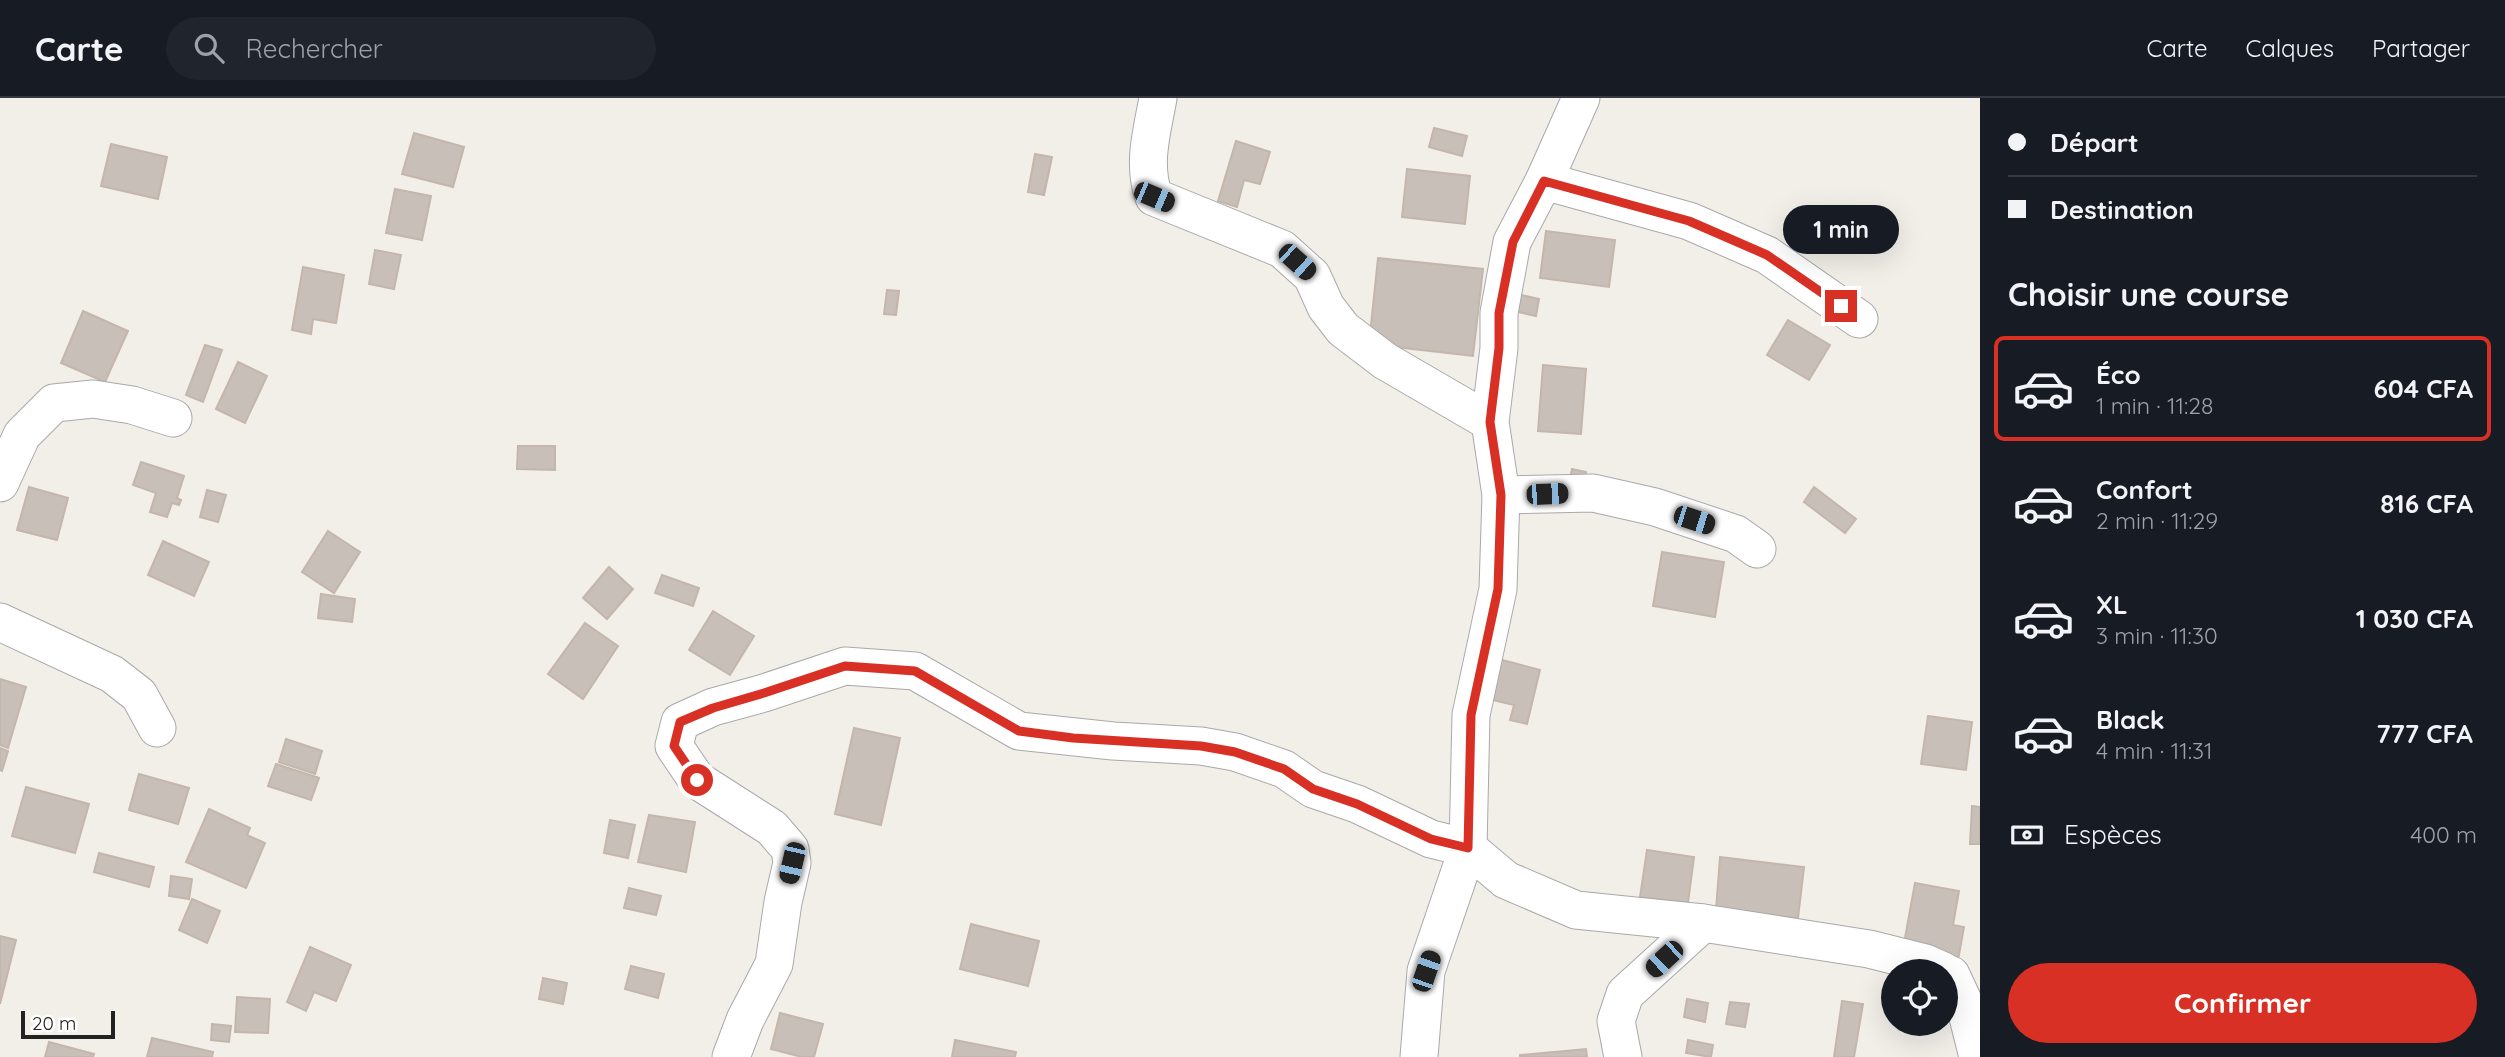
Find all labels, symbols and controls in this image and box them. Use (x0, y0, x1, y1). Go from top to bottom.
search box (166, 17, 656, 80)
text: Carte (35, 28, 124, 69)
icon: search (190, 29, 228, 67)
text: Rechercher (246, 32, 383, 65)
text: Carte (2146, 33, 2208, 63)
text: Calques (2246, 33, 2334, 63)
text: Partager (2372, 33, 2470, 63)
text: Départ (2050, 126, 2139, 159)
car (1131, 179, 1178, 215)
text: Destination (2050, 193, 2194, 226)
callout: 1 min (1783, 204, 1899, 254)
text: 1 min (1813, 215, 1869, 244)
car (1275, 240, 1320, 284)
text: Choisir une course (2008, 274, 2289, 314)
route end (1825, 290, 1857, 322)
icon: car (2012, 357, 2075, 420)
text: Éco (2096, 358, 2141, 391)
text: 604 CFA (2373, 372, 2473, 405)
text: 1 min · 11:28 (2096, 391, 2214, 420)
icon: car (2012, 472, 2075, 535)
text: Confort (2096, 473, 2193, 506)
car (1526, 483, 1569, 505)
text: 816 CFA (2380, 487, 2473, 520)
car (1671, 504, 1718, 536)
text: 2 min · 11:29 (2096, 506, 2218, 535)
icon: car (2012, 587, 2075, 650)
text: XL (2096, 588, 2128, 621)
text: 1 030 CFA (2356, 602, 2473, 635)
text: 3 min · 11:30 (2096, 621, 2218, 650)
icon: car (2012, 702, 2075, 765)
text: Black (2096, 703, 2165, 736)
text: 777 CFA (2376, 717, 2473, 750)
text: 4 min · 11:31 (2096, 736, 2213, 765)
route start (681, 764, 713, 796)
icon: cash (2008, 816, 2046, 854)
text: Espèces (2064, 818, 2162, 851)
text: 400 m (2410, 820, 2477, 849)
car (778, 840, 807, 886)
car (1642, 937, 1687, 981)
car (1410, 948, 1443, 994)
map controls (1881, 959, 1958, 1036)
button: locate (1881, 959, 1958, 1036)
button: Confirmer (2008, 963, 2477, 1043)
scale bar (21, 1008, 116, 1040)
text: 20 m (32, 1011, 76, 1035)

